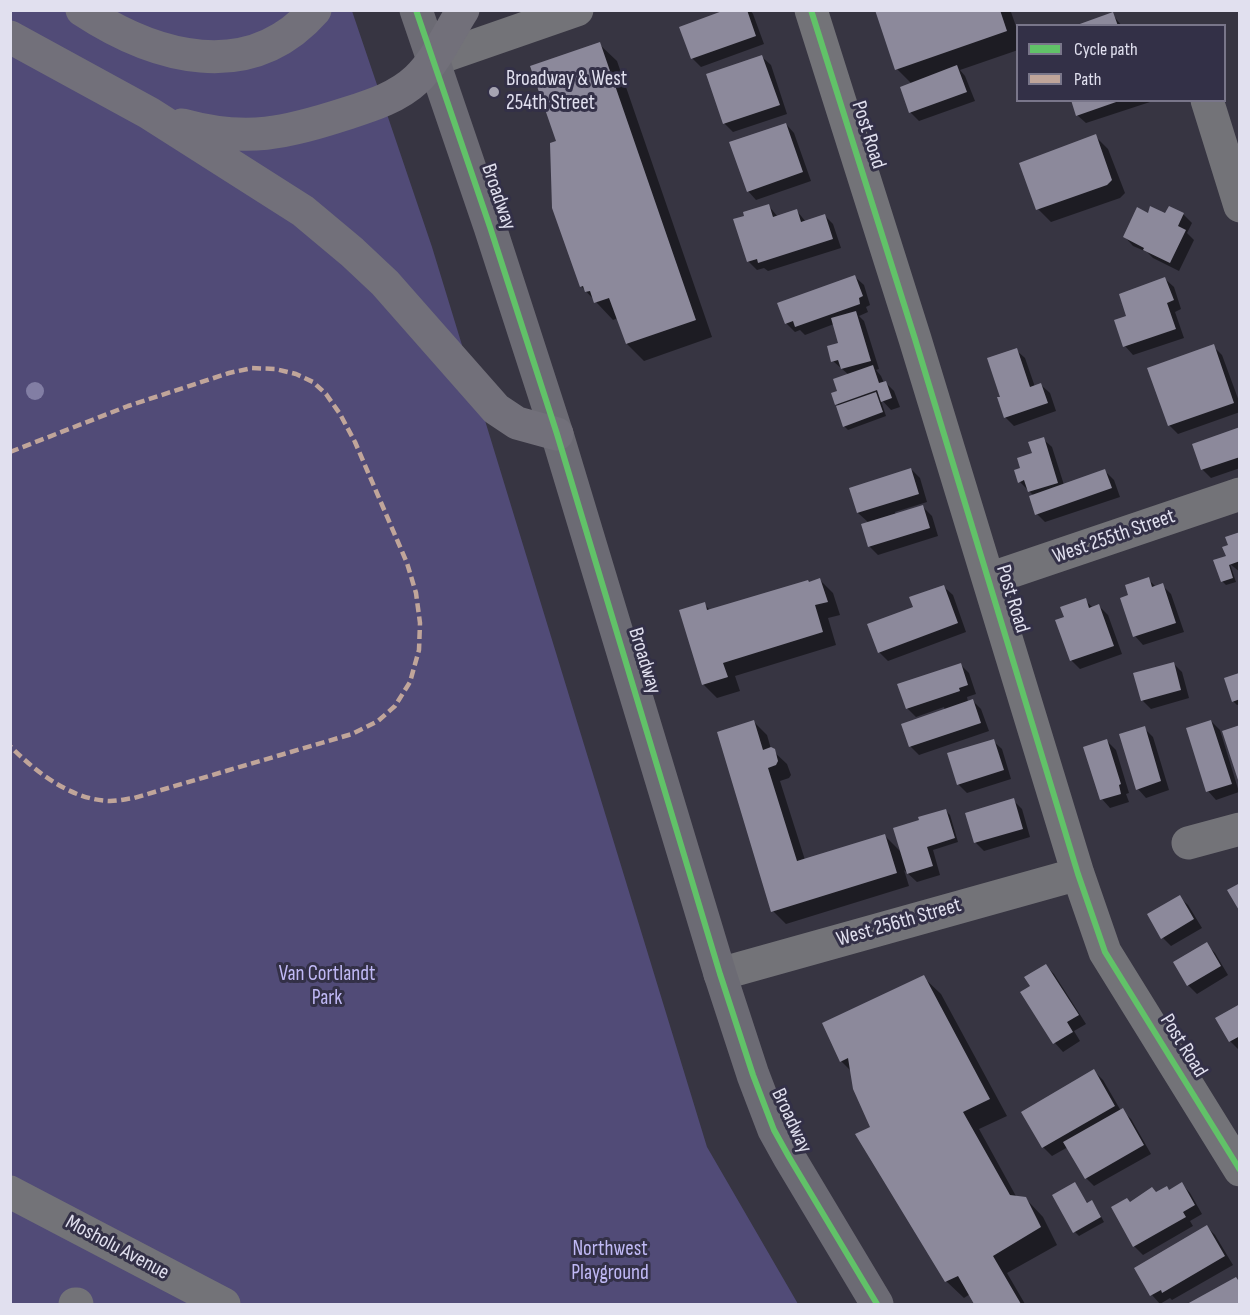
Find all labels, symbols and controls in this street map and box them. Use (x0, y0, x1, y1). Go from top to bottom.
legend (1016, 24, 1226, 102)
text: Cycle path (1074, 39, 1138, 60)
place label: Broadway & West 254th Street (506, 67, 627, 117)
text: Path (1074, 69, 1102, 90)
marker: Broadway & West 254th Street (487, 85, 501, 99)
street label: Post Road (845, 98, 891, 172)
street label: Broadway (475, 161, 521, 233)
street label: West 255th Street (1050, 504, 1178, 570)
street label: Post Road (990, 562, 1034, 636)
street label: Broadway (622, 625, 666, 697)
street label: West 256th Street (834, 893, 964, 953)
park label: Van Cortlandt Park (279, 962, 375, 1012)
street label: Post Road (1154, 1010, 1212, 1082)
street label: Broadway (765, 1085, 817, 1157)
street label: Mosholu Avenue (61, 1210, 173, 1286)
park label: Northwest Playground (571, 1237, 649, 1287)

